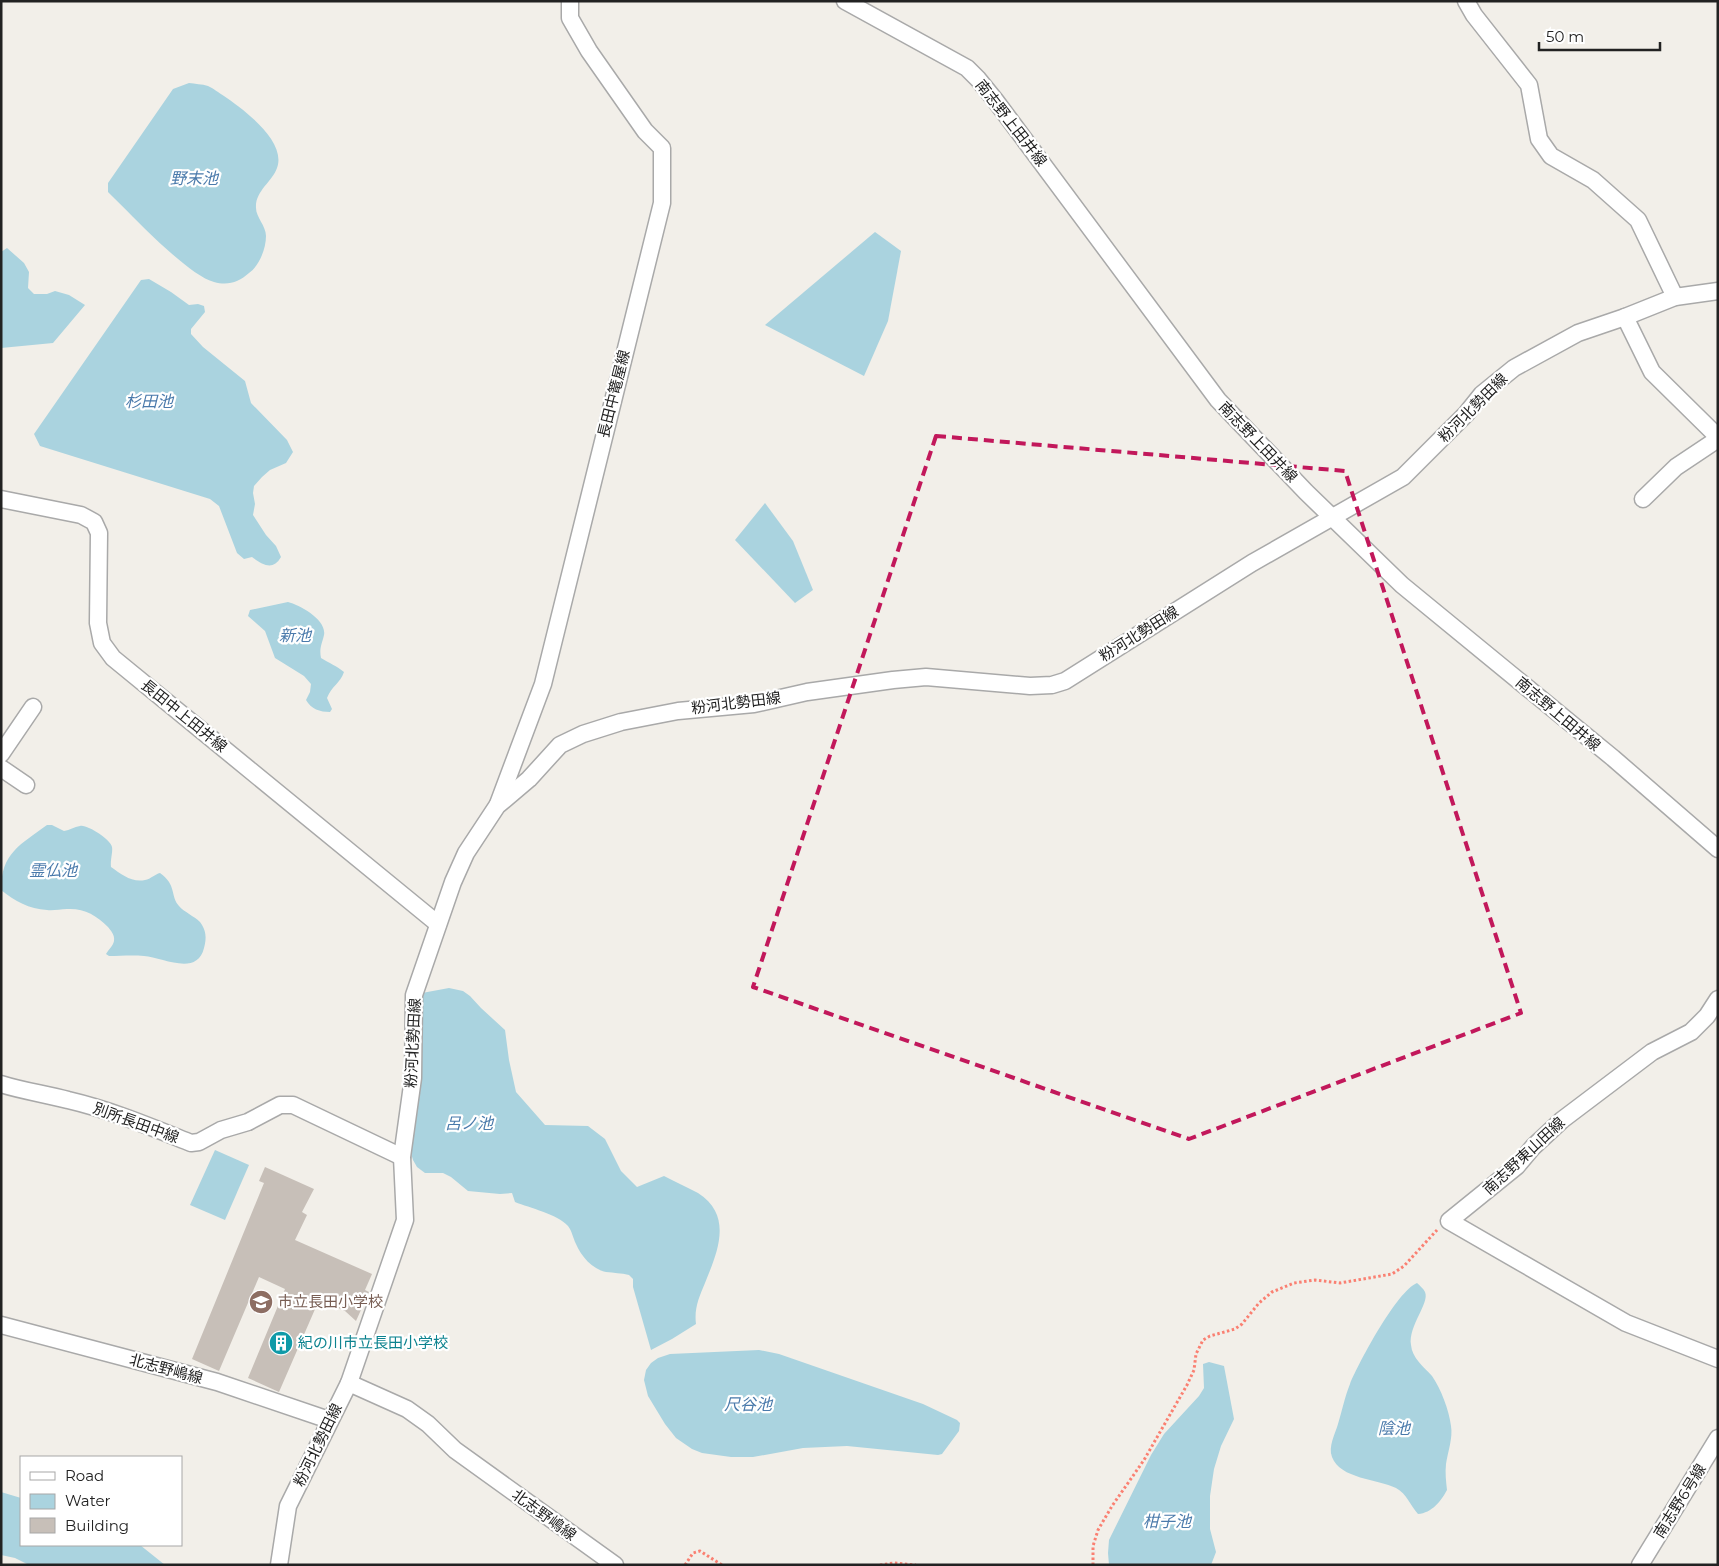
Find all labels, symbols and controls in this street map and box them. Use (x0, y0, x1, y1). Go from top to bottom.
scale bar (1539, 20, 1660, 52)
text: 50 m (1546, 27, 1584, 46)
street label: 南志野上田井線 (972, 75, 1051, 170)
water label: 野末池 (170, 169, 220, 188)
street label: 長田中篭屋線 (593, 348, 634, 440)
street label: 粉河北勢田線 (1434, 369, 1511, 446)
water label: 杉田池 (125, 392, 175, 411)
street label: 南志野上田井線 (1215, 397, 1302, 486)
street label: 粉河北勢田線 (1096, 602, 1182, 665)
water label: 新池 (279, 626, 313, 645)
street label: 南志野上田井線 (1512, 673, 1605, 755)
street label: 長田中上田井線 (138, 675, 231, 756)
street label: 粉河北勢田線 (690, 688, 782, 717)
water label: 霊仏池 (29, 861, 79, 880)
street label: 粉河北勢田線 (401, 998, 424, 1088)
street label: 別所長田中線 (91, 1098, 182, 1147)
street label: 南志野東山田線 (1479, 1113, 1569, 1198)
water label: 呂ノ池 (445, 1114, 495, 1133)
school or university icon: 市立長田小学校 (248, 1289, 274, 1315)
place label: 市立長田小学校 (278, 1292, 383, 1311)
building icon: 紀の川市立長田小学校 (268, 1330, 294, 1356)
place label: 紀の川市立長田小学校 (298, 1333, 448, 1352)
street label: 北志野嶋線 (127, 1350, 205, 1387)
water label: 尺谷池 (724, 1395, 774, 1414)
street label: 粉河北勢田線 (289, 1400, 346, 1489)
water label: 陰池 (1378, 1419, 1412, 1438)
legend (20, 1456, 182, 1546)
street label: 南志野6号線 (1649, 1460, 1710, 1541)
text: Road (65, 1466, 104, 1485)
street label: 北志野嶋線 (508, 1485, 580, 1544)
text: Water (65, 1491, 111, 1510)
water label: 柑子池 (1143, 1512, 1193, 1531)
text: Building (65, 1516, 129, 1535)

